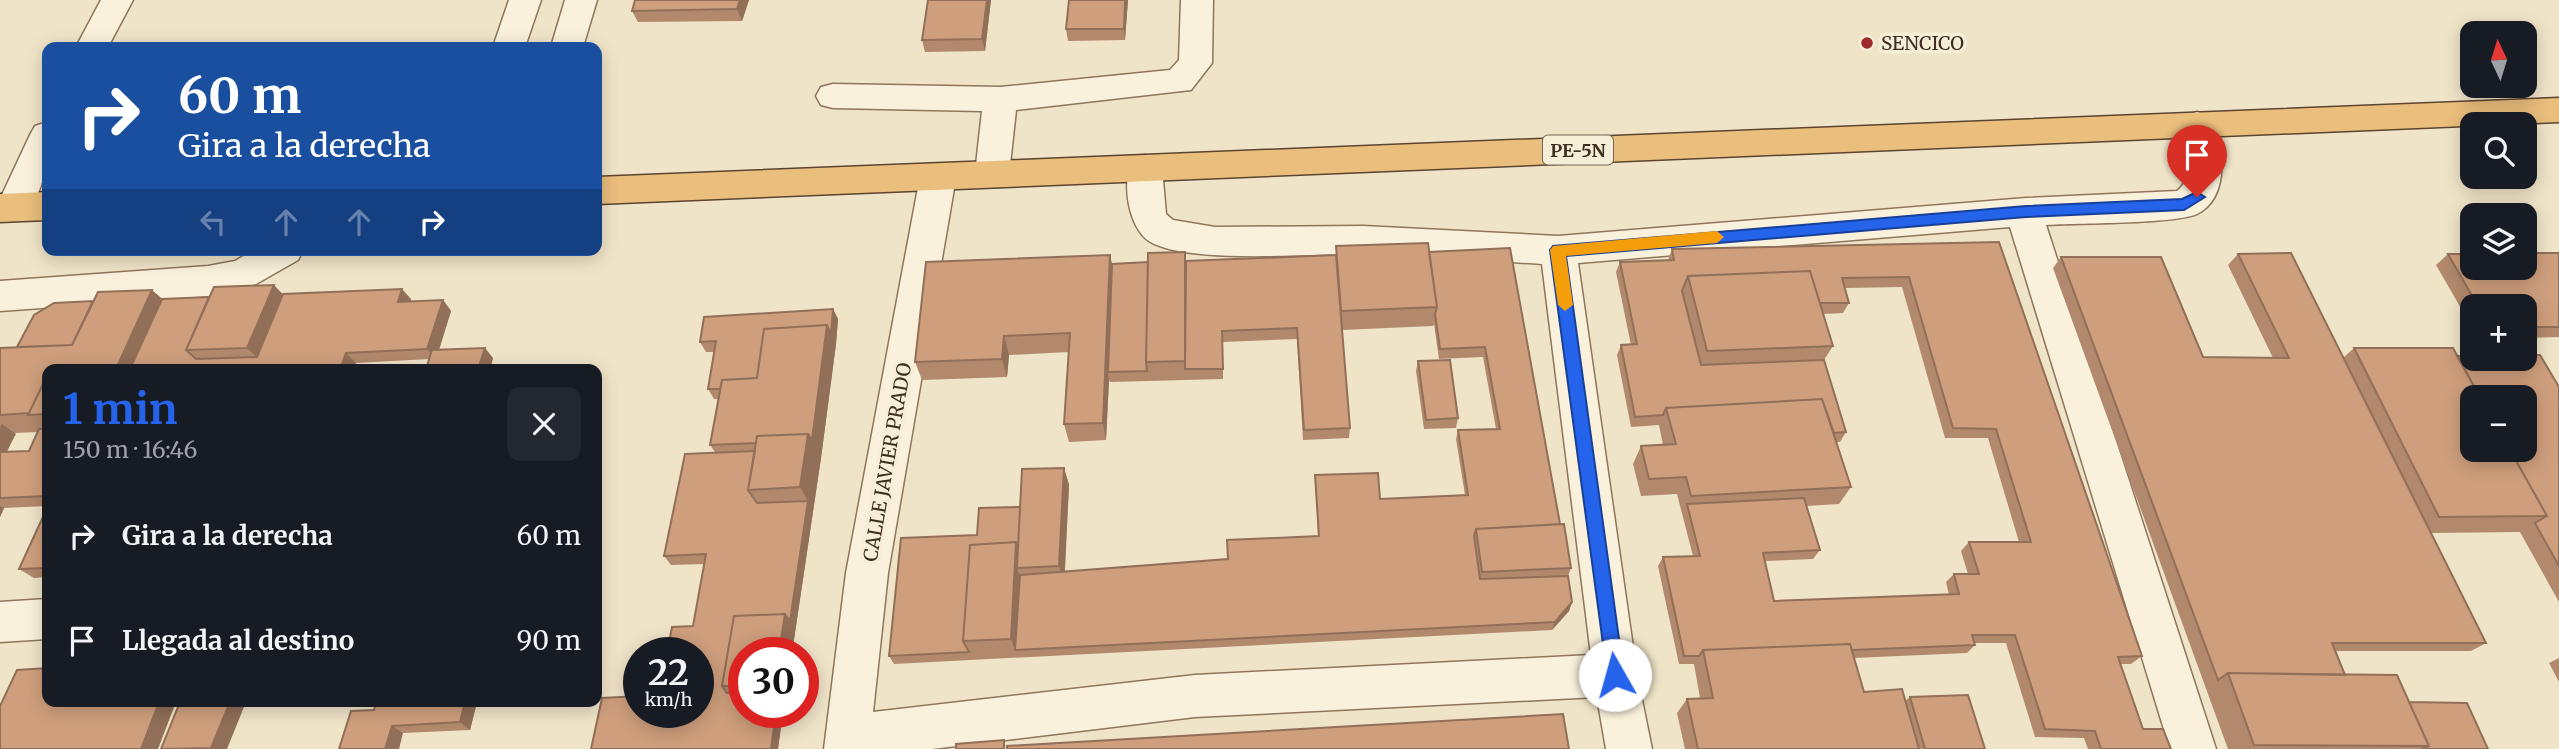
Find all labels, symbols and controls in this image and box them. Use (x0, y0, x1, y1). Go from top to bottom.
north arrow (2460, 21, 2538, 98)
map controls (2460, 21, 2537, 462)
place label: SENCICO (1881, 31, 1964, 55)
marker: SENCICO (1859, 35, 1875, 51)
text: 60 m (178, 65, 301, 126)
icon: right (63, 70, 154, 161)
button: search (2460, 112, 2537, 189)
pin (2167, 125, 2227, 197)
text: Gira a la derecha (178, 126, 431, 166)
road number: PE-5N (1543, 135, 1613, 164)
icon: arrive (2178, 136, 2216, 174)
icon: left (194, 203, 232, 241)
icon: ahead (267, 203, 305, 241)
icon: ahead (340, 203, 378, 241)
icon: right (413, 203, 451, 241)
button: layers (2460, 203, 2537, 280)
button: + (2460, 294, 2537, 371)
street label: CALLE JAVIER PRADO (858, 360, 916, 563)
text: 1 min (63, 383, 177, 435)
button: − (2460, 385, 2537, 462)
button: close (507, 387, 581, 461)
text: 150 m · 16:46 (63, 435, 197, 464)
icon: right (63, 517, 101, 555)
text: Gira a la derecha (122, 519, 333, 552)
text: 60 m (517, 519, 581, 552)
icon: arrive (63, 622, 101, 660)
text: Llegada al destino (122, 624, 354, 657)
text: 90 m (517, 624, 581, 657)
speed limit sign: 30 (728, 637, 819, 728)
position arrow (1578, 638, 1652, 712)
text: 22 (648, 651, 689, 695)
text: km/h (645, 688, 692, 711)

